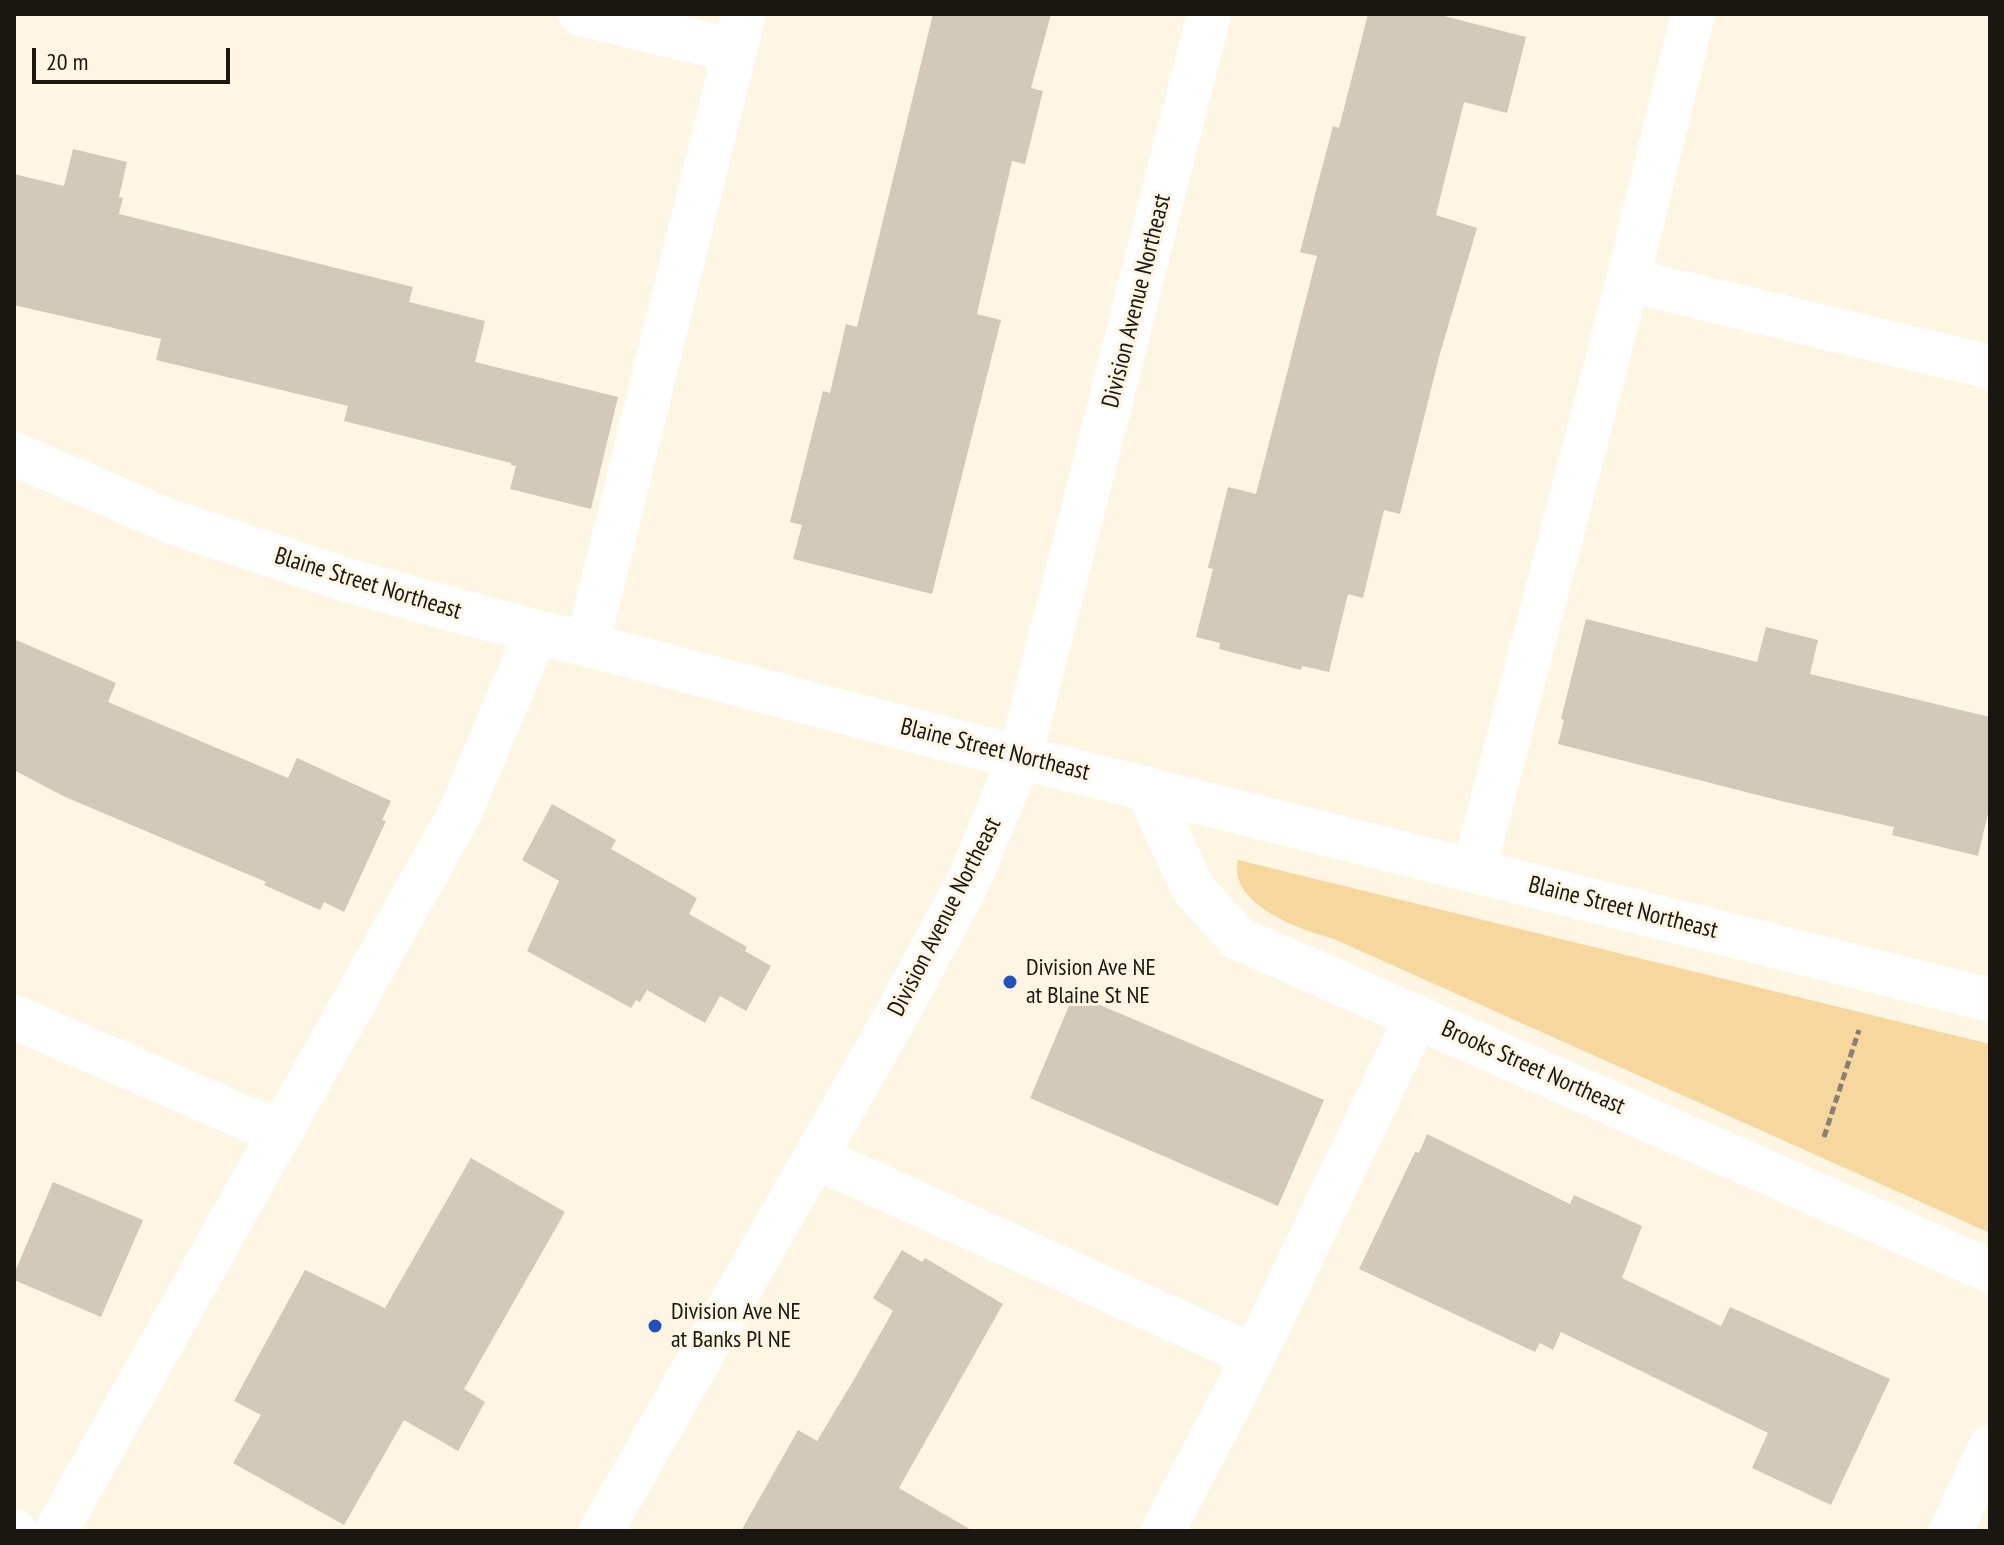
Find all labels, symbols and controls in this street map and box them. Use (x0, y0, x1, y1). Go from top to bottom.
scale bar (36, 32, 234, 82)
text: 20 m (46, 46, 88, 77)
street label: Division Avenue Northeast (1097, 191, 1177, 411)
street label: Blaine Street Northeast (271, 542, 465, 626)
street label: Blaine Street Northeast (897, 713, 1093, 787)
street label: Division Avenue Northeast (882, 813, 1008, 1021)
street label: Blaine Street Northeast (1525, 871, 1721, 945)
place label: Division Ave NE at Blaine St NE (1026, 954, 1156, 1010)
marker: Division Ave NE at Blaine St NE (1001, 973, 1019, 991)
street label: Brooks Street Northeast (1437, 1015, 1629, 1121)
place label: Division Ave NE at Banks Pl NE (671, 1298, 801, 1354)
marker: Division Ave NE at Banks Pl NE (646, 1317, 664, 1335)

